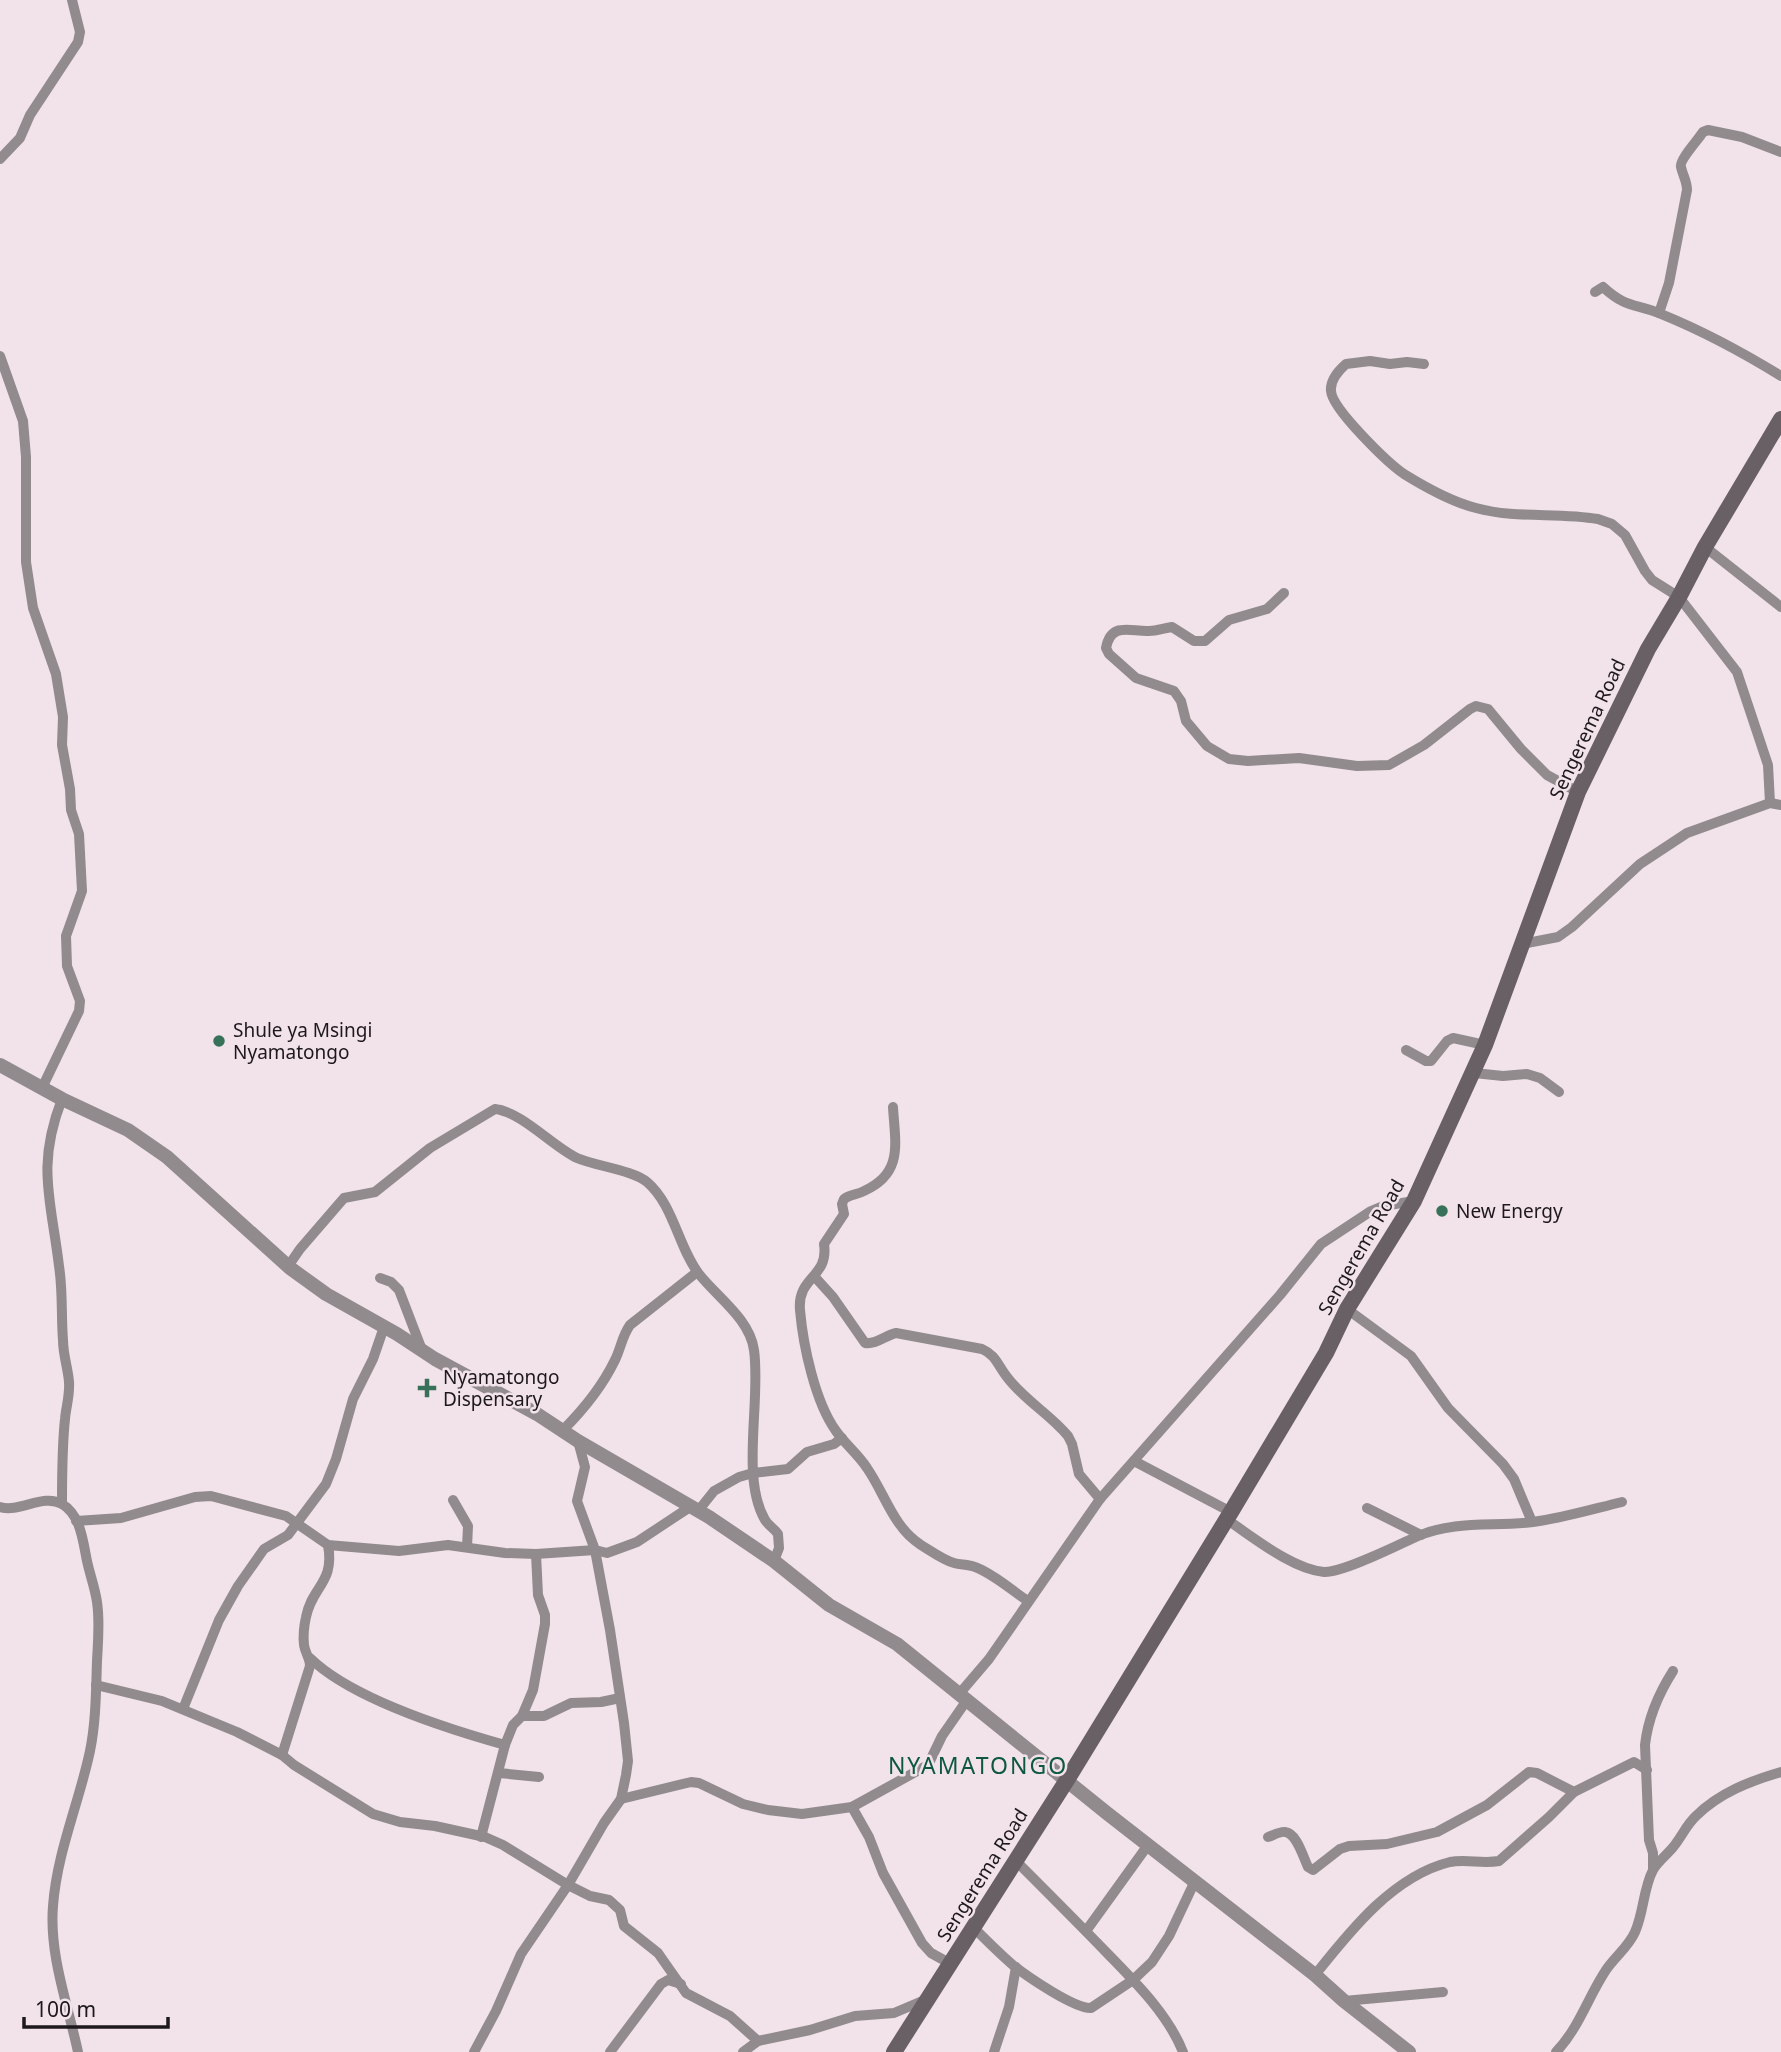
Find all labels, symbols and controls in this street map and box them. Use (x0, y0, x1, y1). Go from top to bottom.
street label: Sengerema Road (1543, 654, 1631, 804)
place label: Shule ya Msingi Nyamatongo (233, 1017, 372, 1065)
marker: Shule ya Msingi Nyamatongo (211, 1033, 227, 1049)
street label: Sengerema Road (1312, 1174, 1410, 1320)
place label: New Energy (1456, 1198, 1563, 1224)
marker: New Energy (1434, 1203, 1450, 1219)
place label: Nyamatongo Dispensary (443, 1364, 560, 1412)
marker: Nyamatongo Dispensary (417, 1378, 437, 1398)
district label: NYAMATONGO (888, 1749, 1068, 1781)
street label: Sengerema Road (931, 1803, 1033, 1947)
scale bar (24, 1986, 168, 2030)
text: 100 m (35, 1995, 96, 2023)

